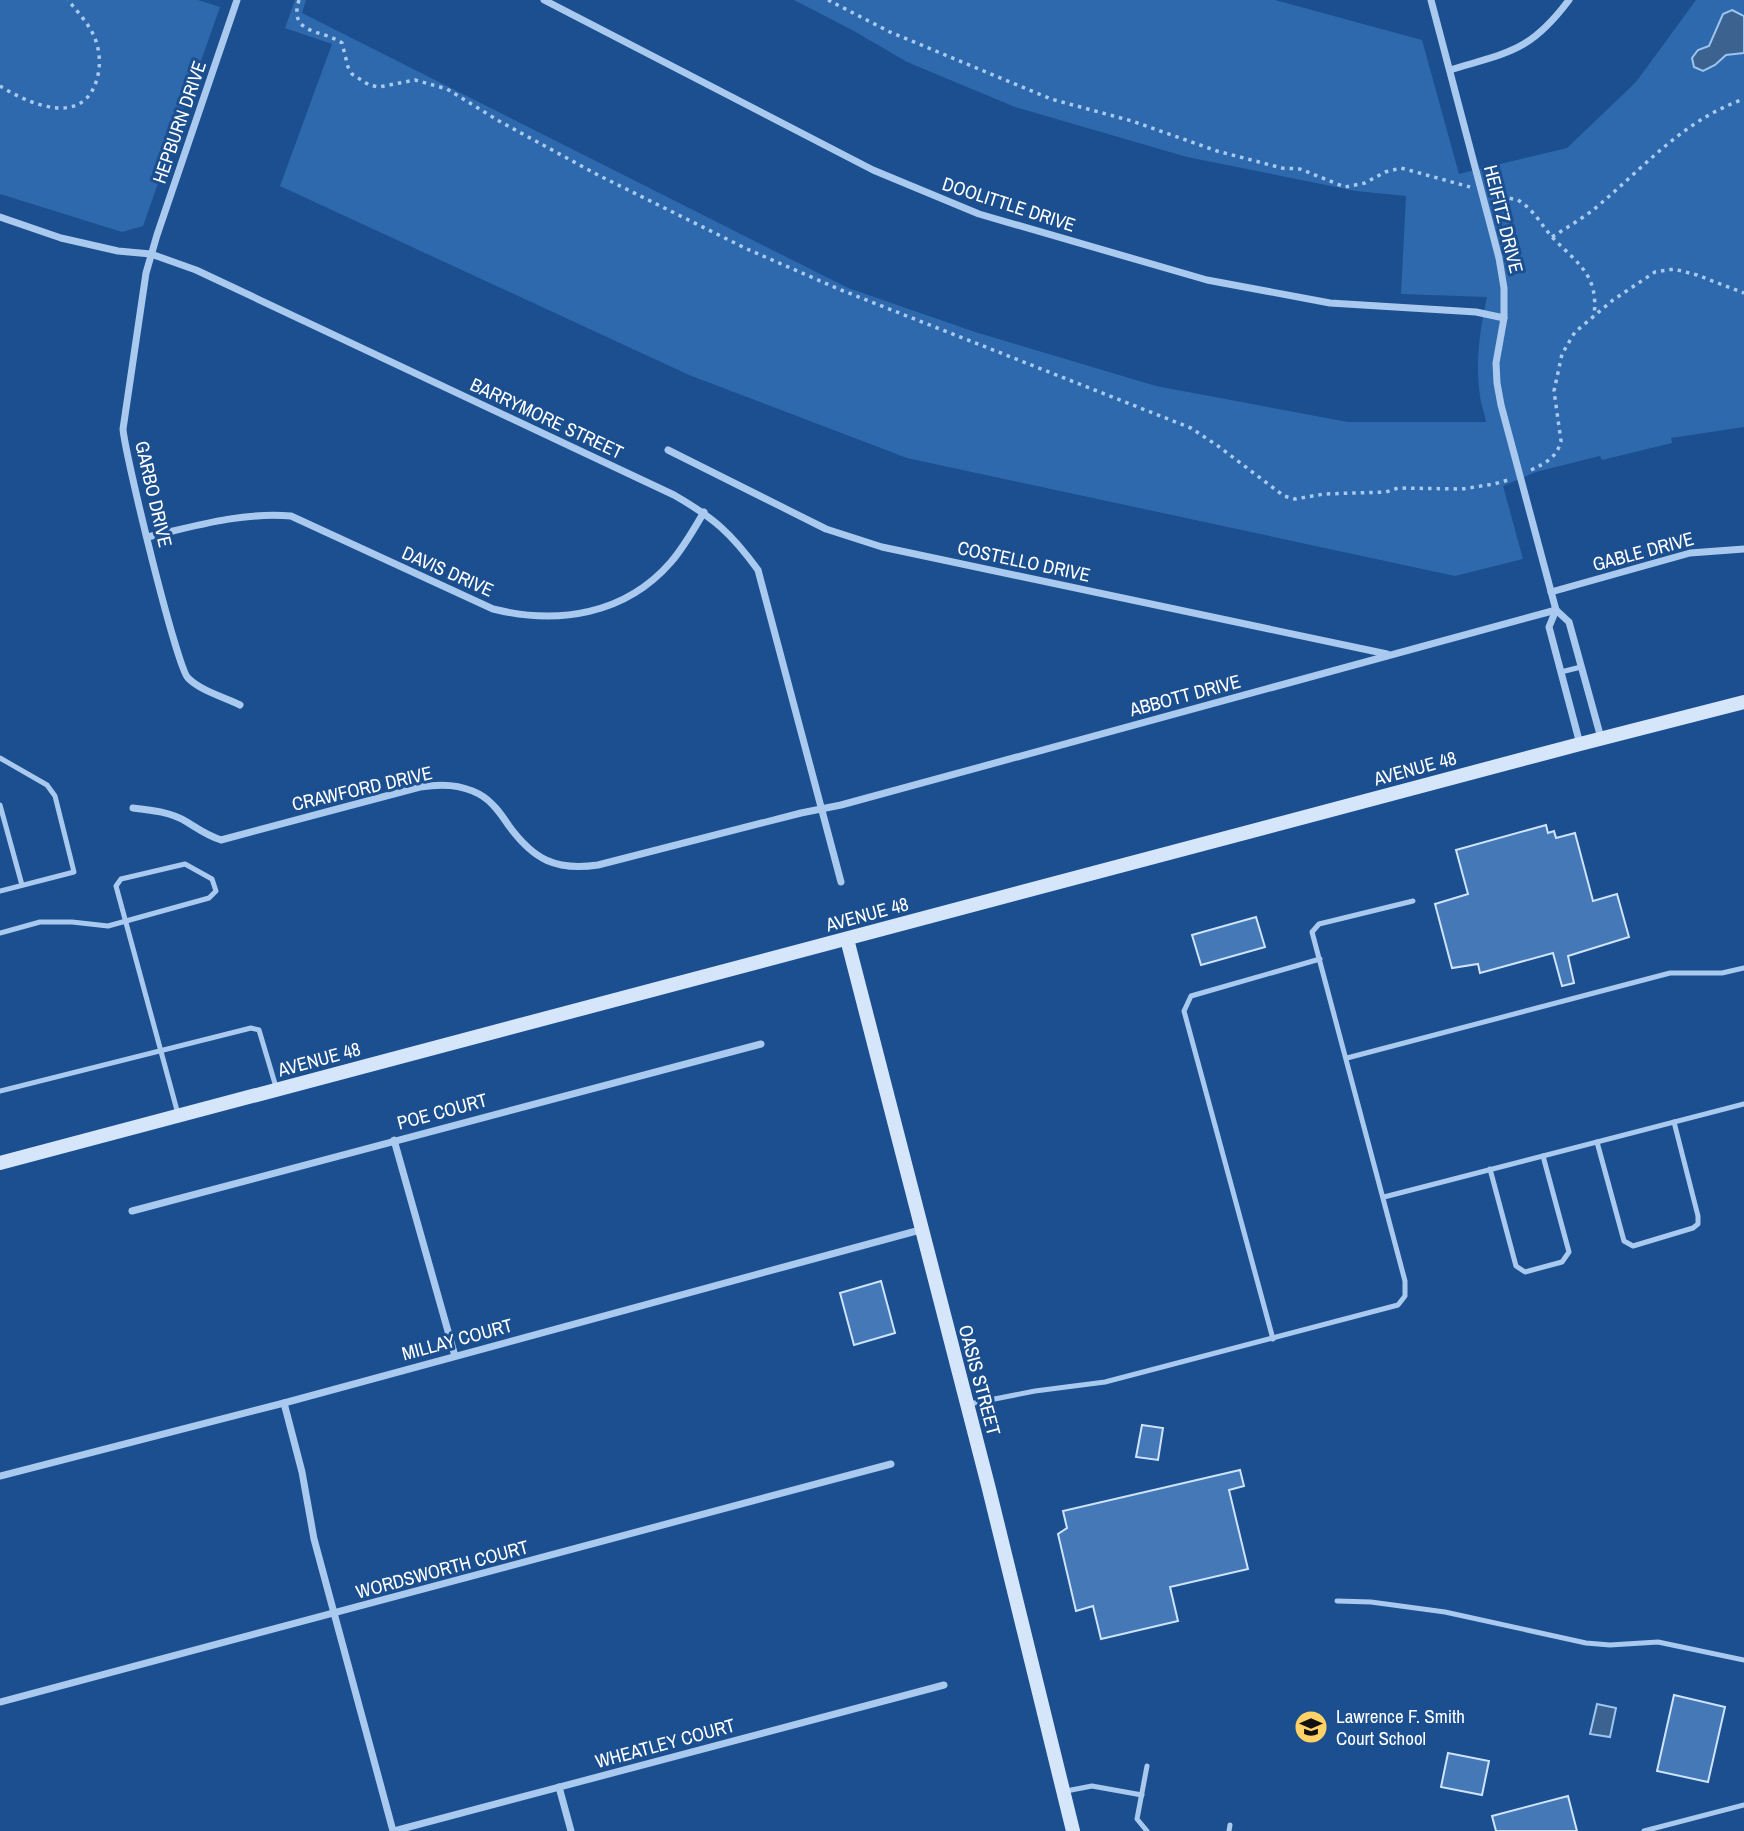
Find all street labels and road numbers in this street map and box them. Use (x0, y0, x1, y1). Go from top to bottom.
street label: HEPBURN DRIVE (146, 57, 212, 187)
street label: HEIFITZ DRIVE (1478, 162, 1530, 276)
street label: DOOLITTLE DRIVE (939, 170, 1079, 238)
street label: BARRYMORE STREET (466, 371, 628, 465)
street label: GARBO DRIVE (129, 438, 179, 550)
street label: GABLE DRIVE (1589, 525, 1697, 577)
street label: COSTELLO DRIVE (955, 534, 1093, 588)
street label: DAVIS DRIVE (398, 539, 498, 603)
street label: ABBOTT DRIVE (1126, 668, 1243, 723)
street label: AVENUE 48 (1370, 744, 1459, 792)
street label: CRAWFORD DRIVE (289, 759, 435, 817)
street label: AVENUE 48 (822, 890, 911, 938)
street label: AVENUE 48 (274, 1035, 363, 1083)
street label: POE COURT (394, 1086, 490, 1136)
street label: MILLAY COURT (399, 1312, 516, 1366)
street label: OASIS STREET (953, 1322, 1007, 1439)
street label: WORDSWORTH COURT (353, 1533, 532, 1605)
street label: WHEATLEY COURT (592, 1712, 738, 1774)

